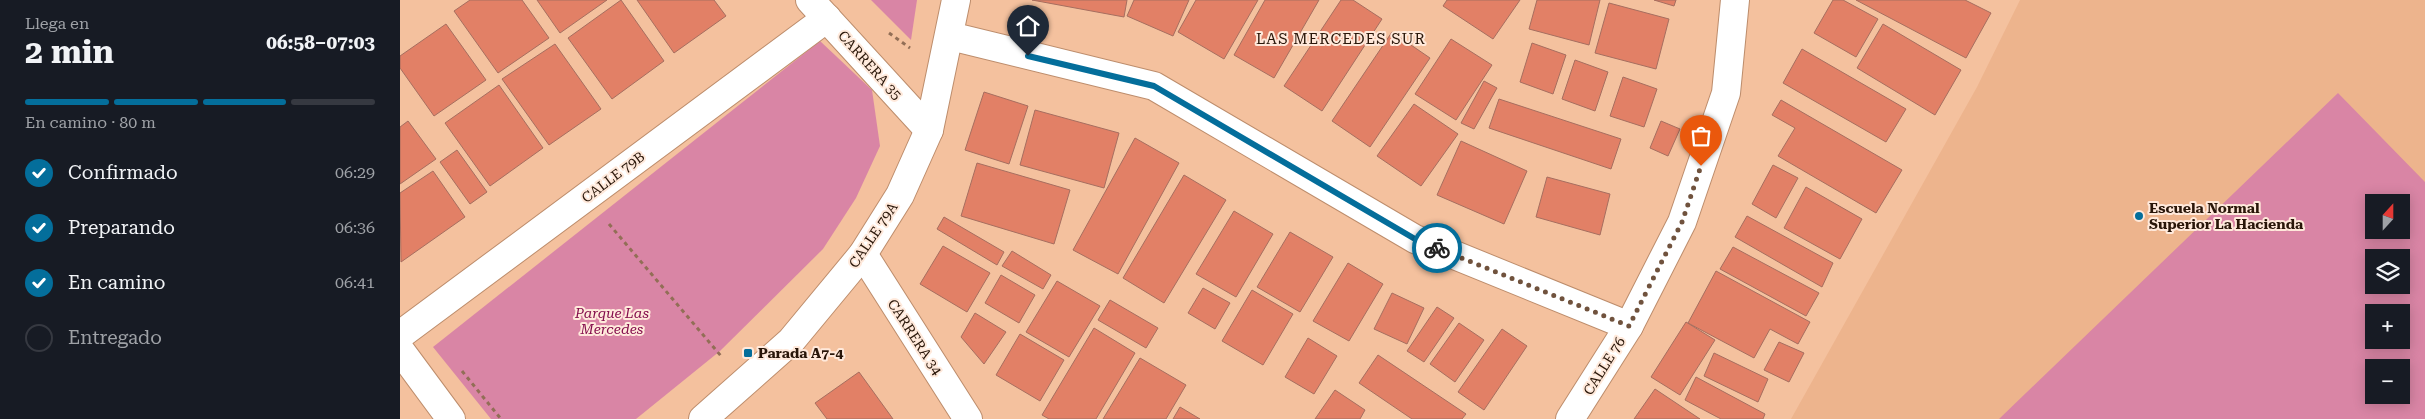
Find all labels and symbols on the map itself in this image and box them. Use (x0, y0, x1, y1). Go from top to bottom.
pin (1007, 5, 1049, 56)
street label: CARRERA 35 (835, 27, 905, 103)
district label: LAS MERCEDES SUR (1256, 30, 1426, 48)
pin (1680, 115, 1722, 166)
street label: CALLE 79B (578, 148, 648, 206)
north arrow (2365, 194, 2410, 239)
street label: CALLE 79A (845, 199, 901, 271)
place label: Escuela Normal Superior La Hacienda (2149, 200, 2304, 232)
marker: Escuela Normal Superior La Hacienda (2133, 210, 2145, 222)
courier (1412, 223, 1462, 273)
street label: CARRERA 34 (885, 296, 946, 378)
park label: Parque Las Mercedes (574, 305, 649, 337)
street label: CALLE 76 (1580, 334, 1628, 398)
place label: Parada A7-4 (758, 345, 844, 361)
marker: Parada A7-4 (742, 347, 754, 359)

